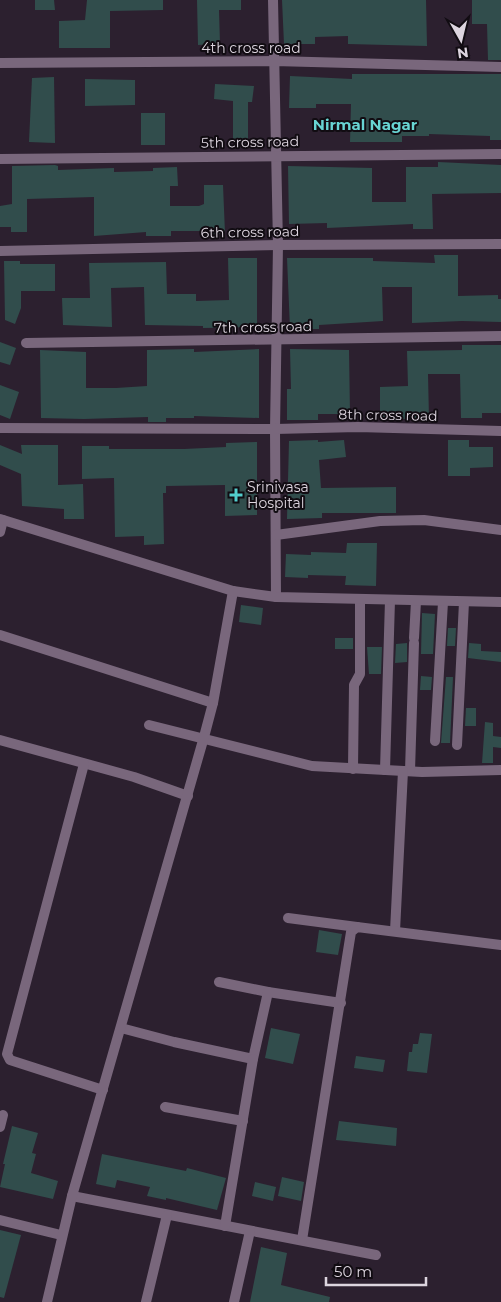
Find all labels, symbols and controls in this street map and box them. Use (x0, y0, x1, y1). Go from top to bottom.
north arrow (436, 15, 486, 65)
street label: 4th cross road (201, 39, 301, 57)
text: N (456, 43, 470, 63)
district label: Nirmal Nagar (313, 115, 418, 134)
street label: 5th cross road (201, 132, 299, 152)
street label: 6th cross road (201, 222, 299, 242)
street label: 7th cross road (214, 317, 312, 337)
street label: 8th cross road (338, 405, 438, 425)
place label: Srinivasa Hospital (247, 478, 309, 512)
marker: Srinivasa Hospital (229, 488, 243, 502)
scale bar (326, 1254, 426, 1286)
text: 50 m (334, 1262, 372, 1281)

